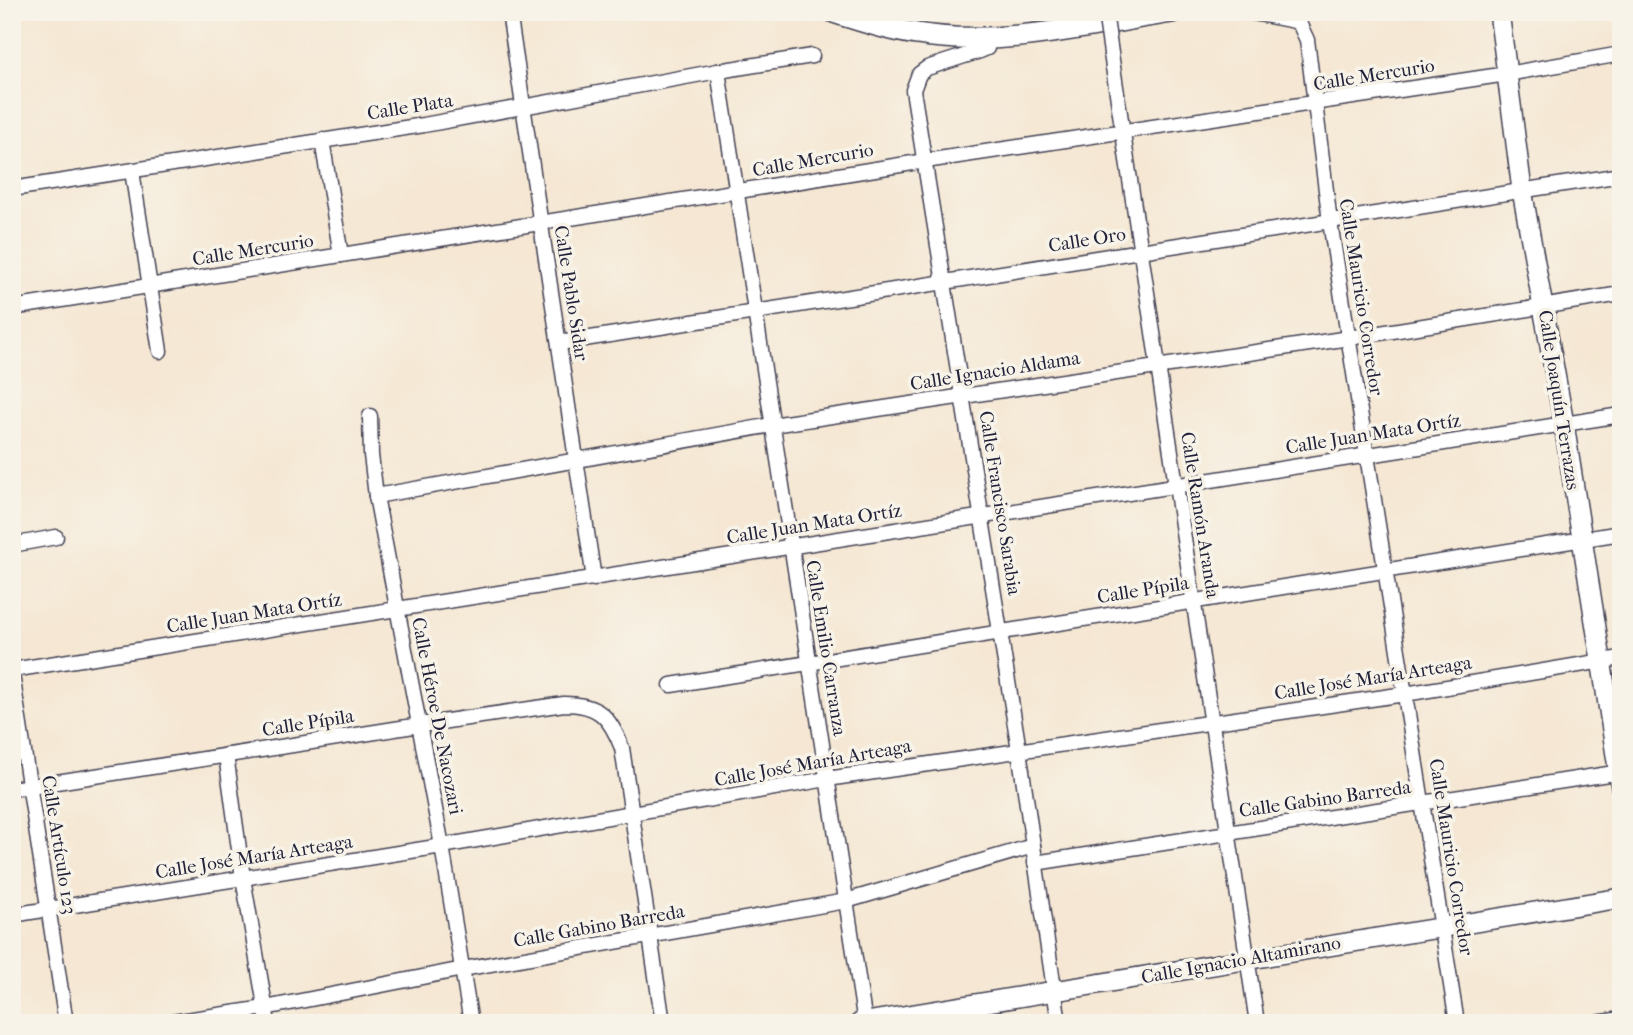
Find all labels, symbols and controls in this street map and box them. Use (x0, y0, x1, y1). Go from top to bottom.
street label: Calle Mercurio (1312, 55, 1436, 95)
street label: Calle Plata (366, 89, 455, 125)
street label: Calle Mercurio (751, 138, 875, 181)
street label: Calle Mauricio Corredor (1335, 197, 1388, 398)
street label: Calle Oro (1047, 223, 1128, 257)
street label: Calle Pablo Sidar (549, 224, 593, 363)
street label: Calle Mercurio (191, 230, 315, 270)
street label: Calle Joaquín Terrazas (1534, 309, 1584, 491)
street label: Calle Ignacio Aldama (909, 347, 1082, 395)
street label: Calle Francisco Sarabia (975, 409, 1025, 597)
street label: Calle Juan Mata Ortíz (1284, 409, 1462, 459)
street label: Calle Ramón Aranda (1176, 430, 1224, 600)
street label: Calle Juan Mata Ortíz (725, 499, 903, 549)
street label: Calle Emilio Carranza (801, 559, 851, 738)
street label: Calle Pípila (1096, 572, 1191, 608)
street label: Calle Juan Mata Ortíz (165, 588, 343, 638)
street label: Calle Héroe De Nacozari (407, 616, 467, 817)
street label: Calle José María Arteaga (1273, 652, 1473, 704)
street label: Calle Pípila (261, 705, 356, 741)
street label: Calle José María Arteaga (713, 735, 913, 791)
street label: Calle Mauricio Corredor (1425, 757, 1478, 958)
street label: Calle Artículo 123 (37, 774, 81, 916)
street label: Calle Gabino Barreda (1238, 776, 1413, 822)
street label: Calle José María Arteaga (154, 831, 354, 883)
street label: Calle Gabino Barreda (512, 900, 687, 952)
street label: Calle Ignacio Altamirano (1140, 932, 1343, 988)

